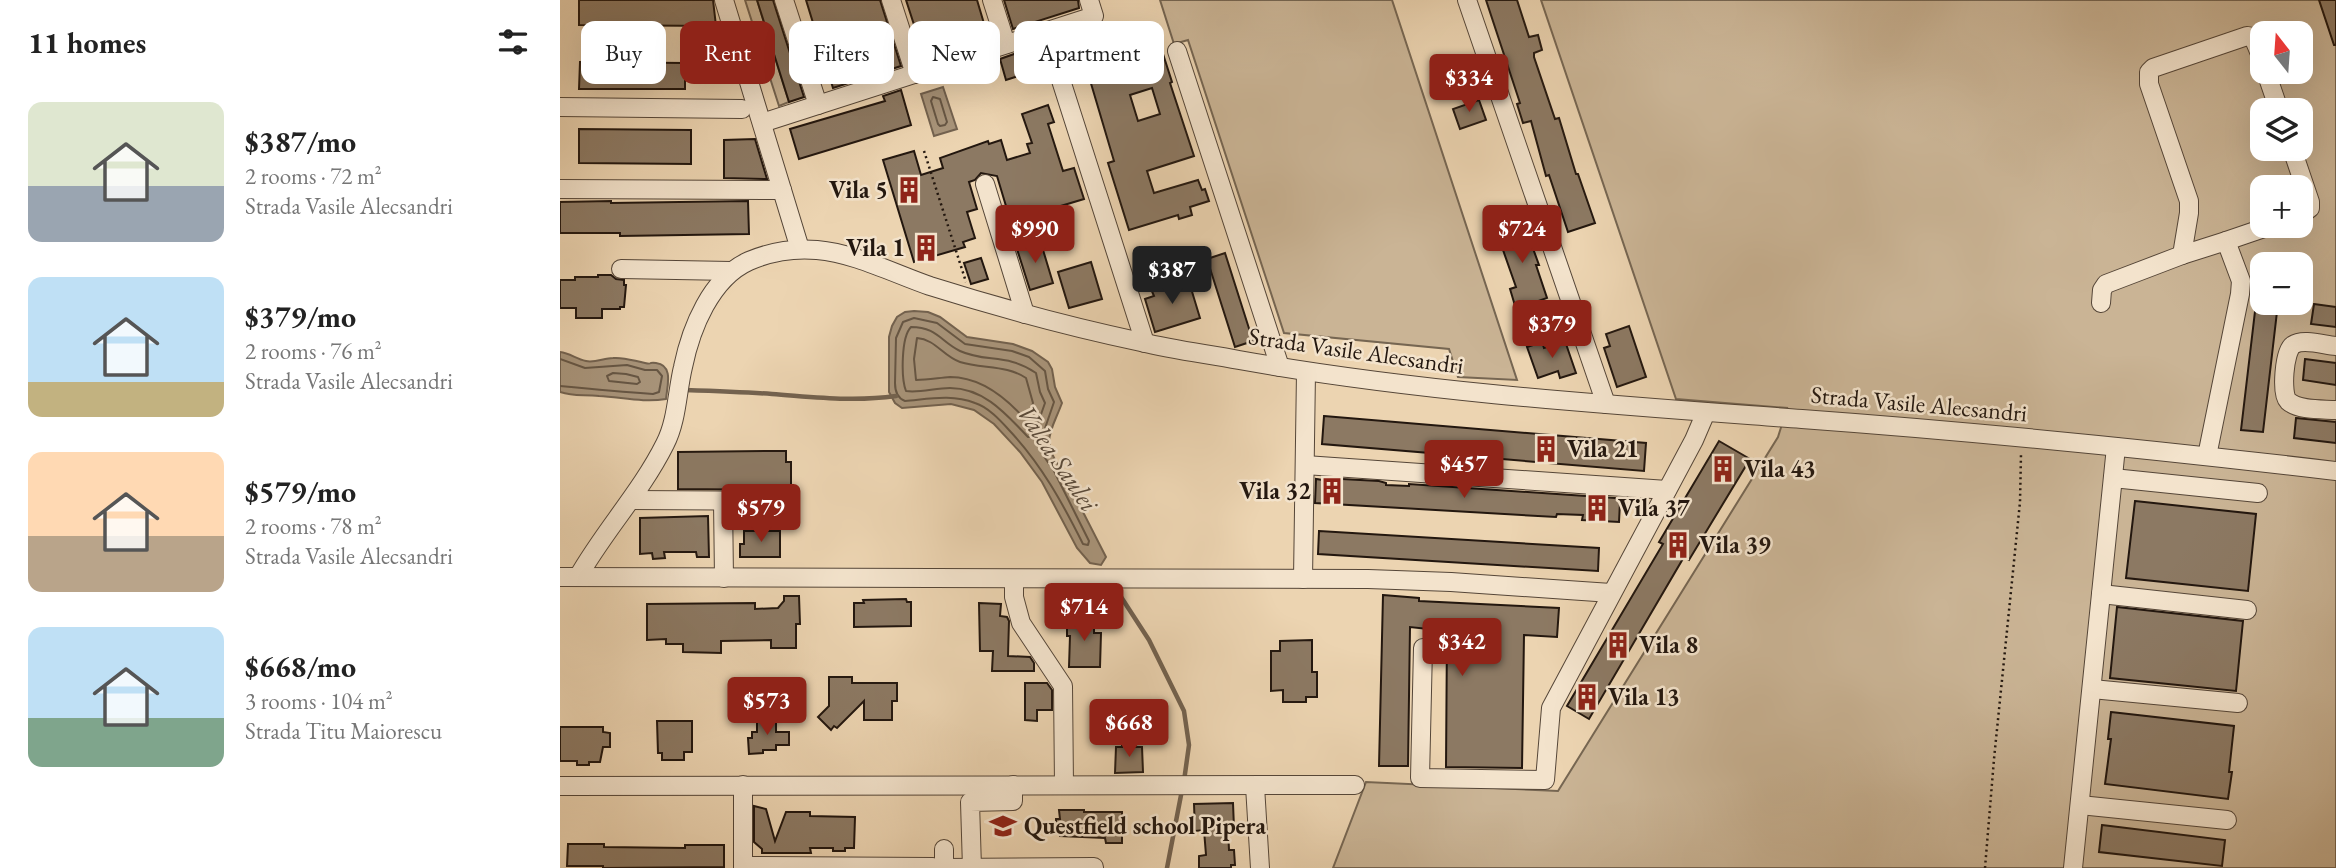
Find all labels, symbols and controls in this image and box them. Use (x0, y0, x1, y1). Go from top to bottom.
chip: Buy (581, 21, 666, 84)
chip: Rent (680, 21, 775, 84)
chip: Filters (789, 21, 894, 84)
chip: New (908, 21, 1000, 84)
chip: Apartment (1014, 21, 1164, 84)
north arrow (2250, 21, 2314, 84)
map controls (2250, 21, 2313, 315)
text: 11 homes (28, 23, 146, 62)
icon: filters (494, 23, 532, 61)
pin: $334 (1428, 54, 1510, 114)
text: $334 (1445, 62, 1493, 92)
button: layers (2250, 98, 2313, 161)
text: $387/mo (245, 122, 356, 161)
icon: home (84, 130, 168, 214)
text: 2 rooms · 72 m² (245, 161, 382, 191)
place label: Vila 5 (829, 174, 888, 205)
building icon: Vila 5 (894, 175, 924, 205)
button: + (2250, 175, 2313, 238)
text: Strada Vasile Alecsandri (245, 191, 453, 221)
pin: $990 (994, 205, 1076, 265)
pin: $724 (1481, 205, 1563, 265)
text: $990 (1011, 213, 1059, 243)
text: $724 (1498, 213, 1546, 243)
place label: Vila 1 (846, 232, 905, 263)
building icon: Vila 1 (911, 233, 941, 263)
pin: $387 (1131, 246, 1213, 306)
button: − (2250, 252, 2313, 315)
text: $387 (1148, 254, 1196, 284)
text: $379/mo (245, 297, 356, 336)
pin: $379 (1511, 300, 1593, 360)
icon: home (84, 305, 168, 389)
text: $379 (1528, 308, 1576, 338)
street label: Strada Vasile Alecsandri (1246, 320, 1466, 381)
text: 2 rooms · 76 m² (245, 336, 382, 366)
text: Strada Vasile Alecsandri (245, 366, 453, 396)
street label: Strada Vasile Alecsandri (1810, 379, 2029, 428)
water label: Valea Saulei (1010, 398, 1107, 519)
place label: Vila 21 (1567, 433, 1639, 464)
building icon: Vila 21 (1531, 434, 1561, 464)
pin: $457 (1423, 440, 1505, 500)
text: $457 (1440, 448, 1488, 478)
place label: Vila 43 (1744, 453, 1816, 484)
building icon: Vila 43 (1708, 454, 1738, 484)
text: $579/mo (245, 472, 356, 511)
place label: Vila 32 (1239, 475, 1311, 506)
building icon: Vila 32 (1317, 476, 1347, 506)
icon: home (84, 480, 168, 564)
pin: $579 (720, 484, 802, 544)
text: $579 (737, 492, 785, 522)
place label: Vila 37 (1618, 492, 1690, 523)
building icon: Vila 37 (1582, 493, 1612, 523)
text: 2 rooms · 78 m² (245, 511, 382, 541)
place label: Vila 39 (1699, 529, 1771, 560)
building icon: Vila 39 (1663, 530, 1693, 560)
text: Strada Vasile Alecsandri (245, 541, 453, 571)
pin: $714 (1043, 584, 1125, 643)
text: $714 (1060, 591, 1108, 621)
pin: $342 (1421, 618, 1503, 678)
text: $342 (1438, 626, 1486, 656)
place label: Vila 8 (1639, 629, 1698, 660)
building icon: Vila 8 (1603, 630, 1633, 660)
text: $668/mo (245, 647, 356, 686)
icon: home (84, 655, 168, 739)
pin: $573 (726, 678, 808, 737)
place label: Vila 13 (1608, 681, 1680, 712)
building icon: Vila 13 (1572, 682, 1602, 712)
text: $573 (743, 685, 791, 715)
text: 3 rooms · 104 m² (245, 686, 393, 716)
pin: $668 (1088, 700, 1170, 759)
text: $668 (1105, 707, 1153, 737)
text: Strada Titu Maiorescu (245, 716, 442, 746)
place label: Questfield school Pipera (1024, 810, 1267, 841)
school or university icon: Questfield school Pipera (988, 811, 1018, 841)

